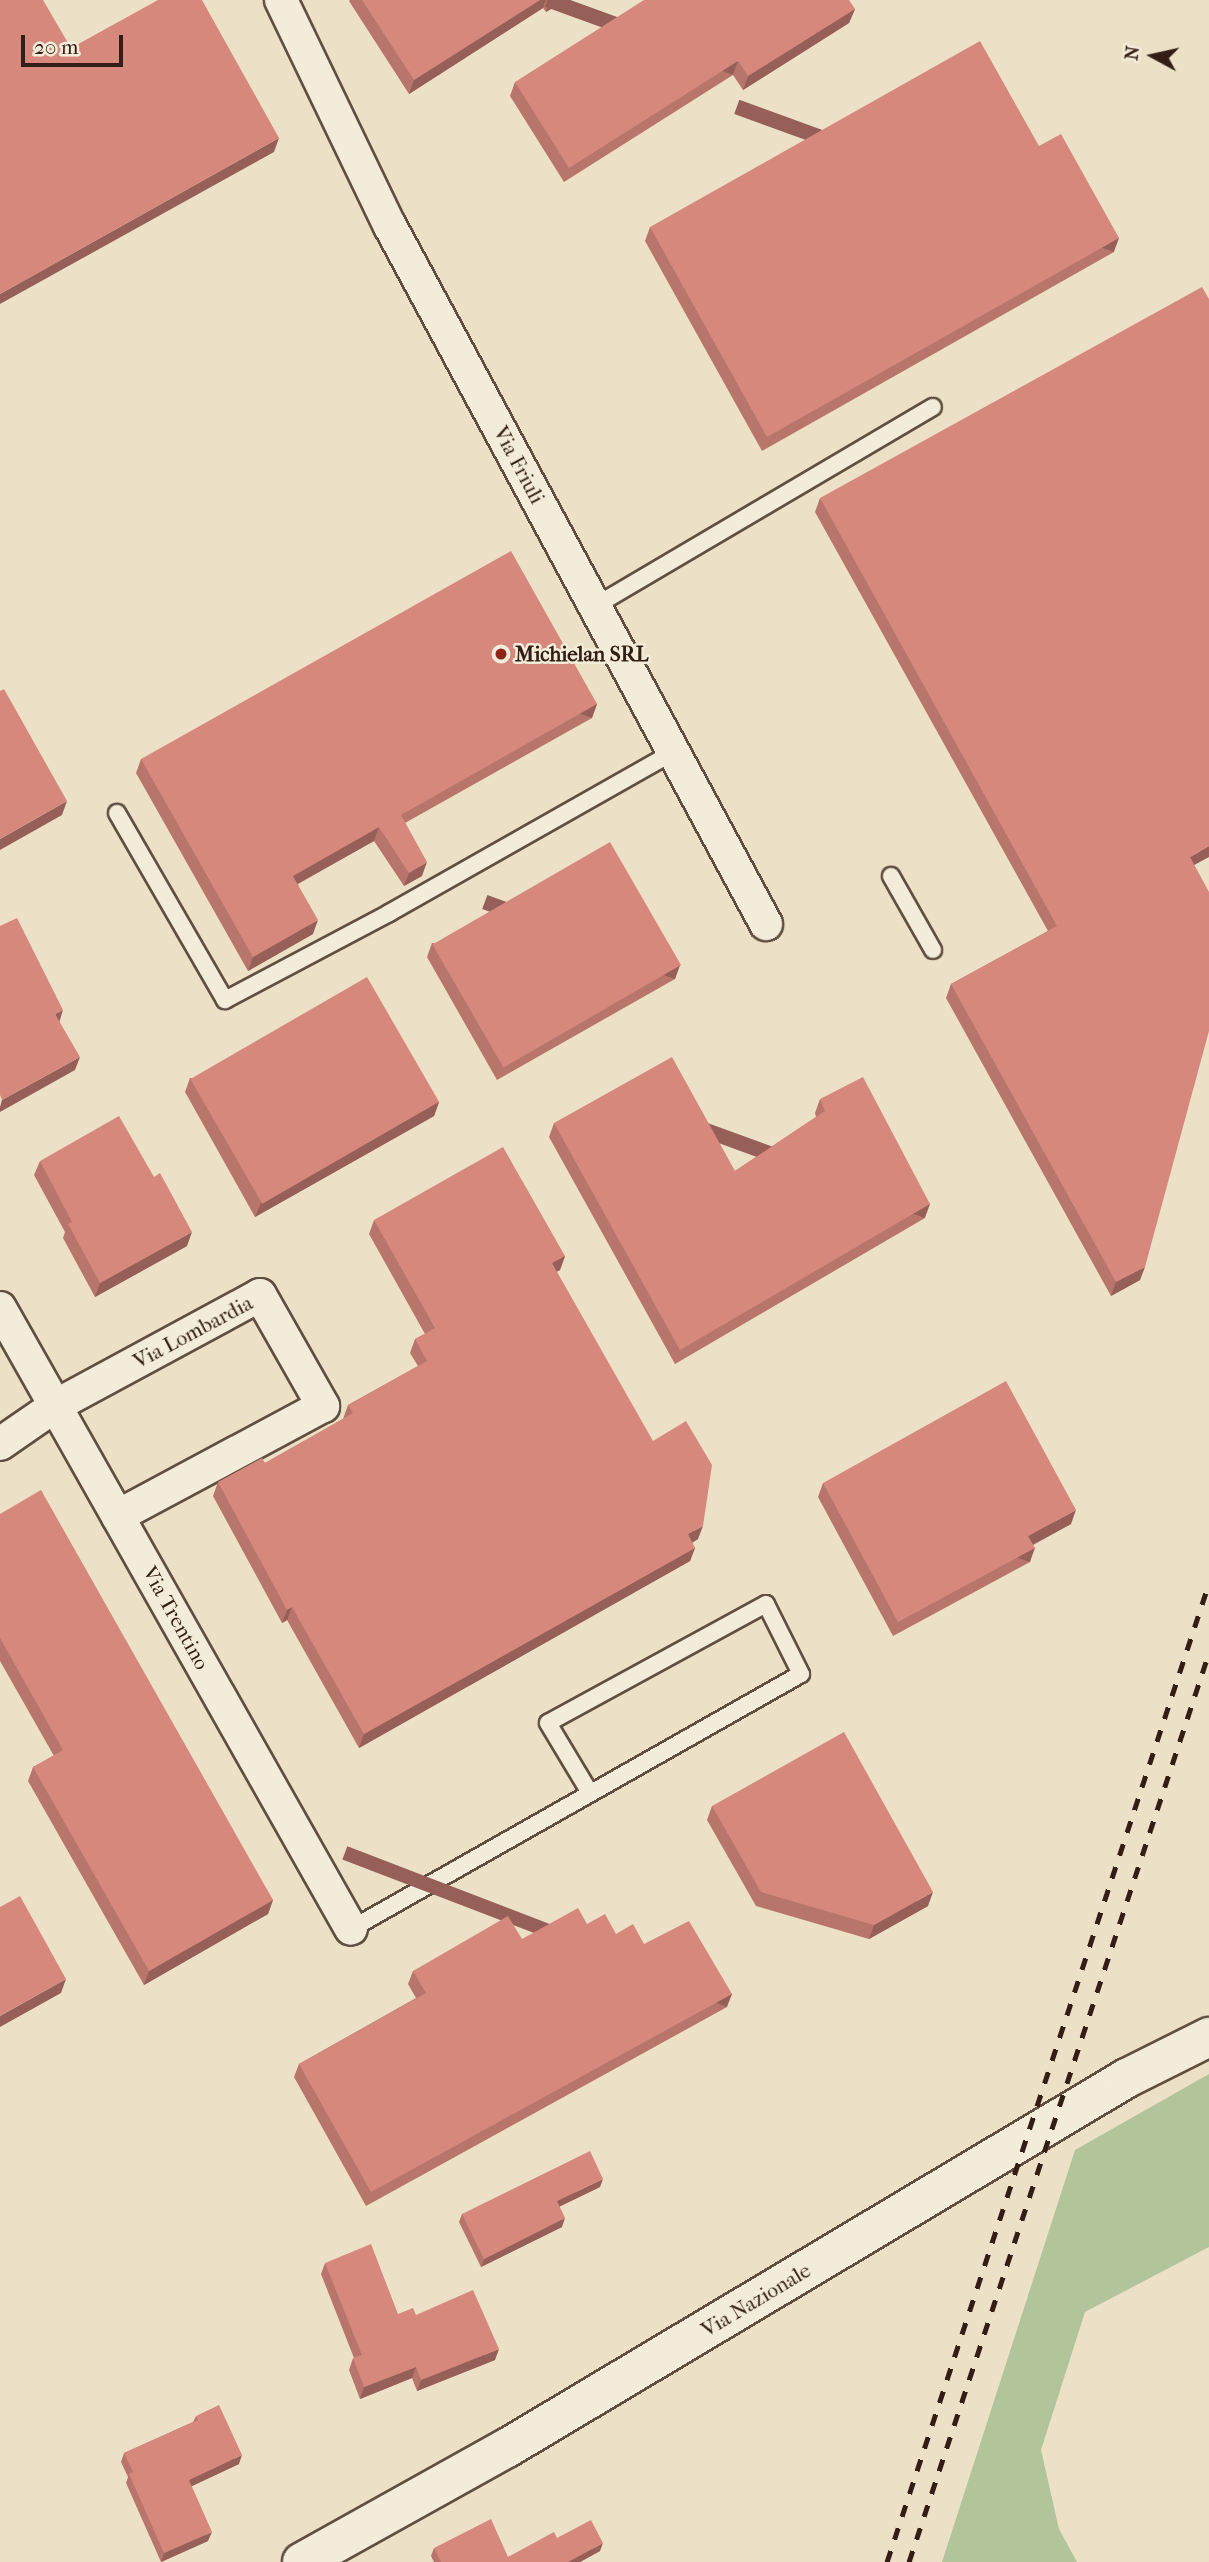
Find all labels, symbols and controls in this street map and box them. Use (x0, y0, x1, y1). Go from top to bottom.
scale bar (24, 21, 126, 65)
north arrow (1118, 21, 1188, 91)
text: 20 m (34, 35, 78, 59)
text: N (1120, 44, 1144, 62)
street label: Via Friuli (488, 422, 550, 508)
place label: Michielan SRL (515, 641, 649, 667)
marker: Michielan SRL (493, 646, 509, 662)
street label: Via Lombardia (129, 1290, 257, 1374)
street label: Via Trentino (137, 1562, 215, 1674)
street label: Via Nazionale (697, 2258, 815, 2342)

